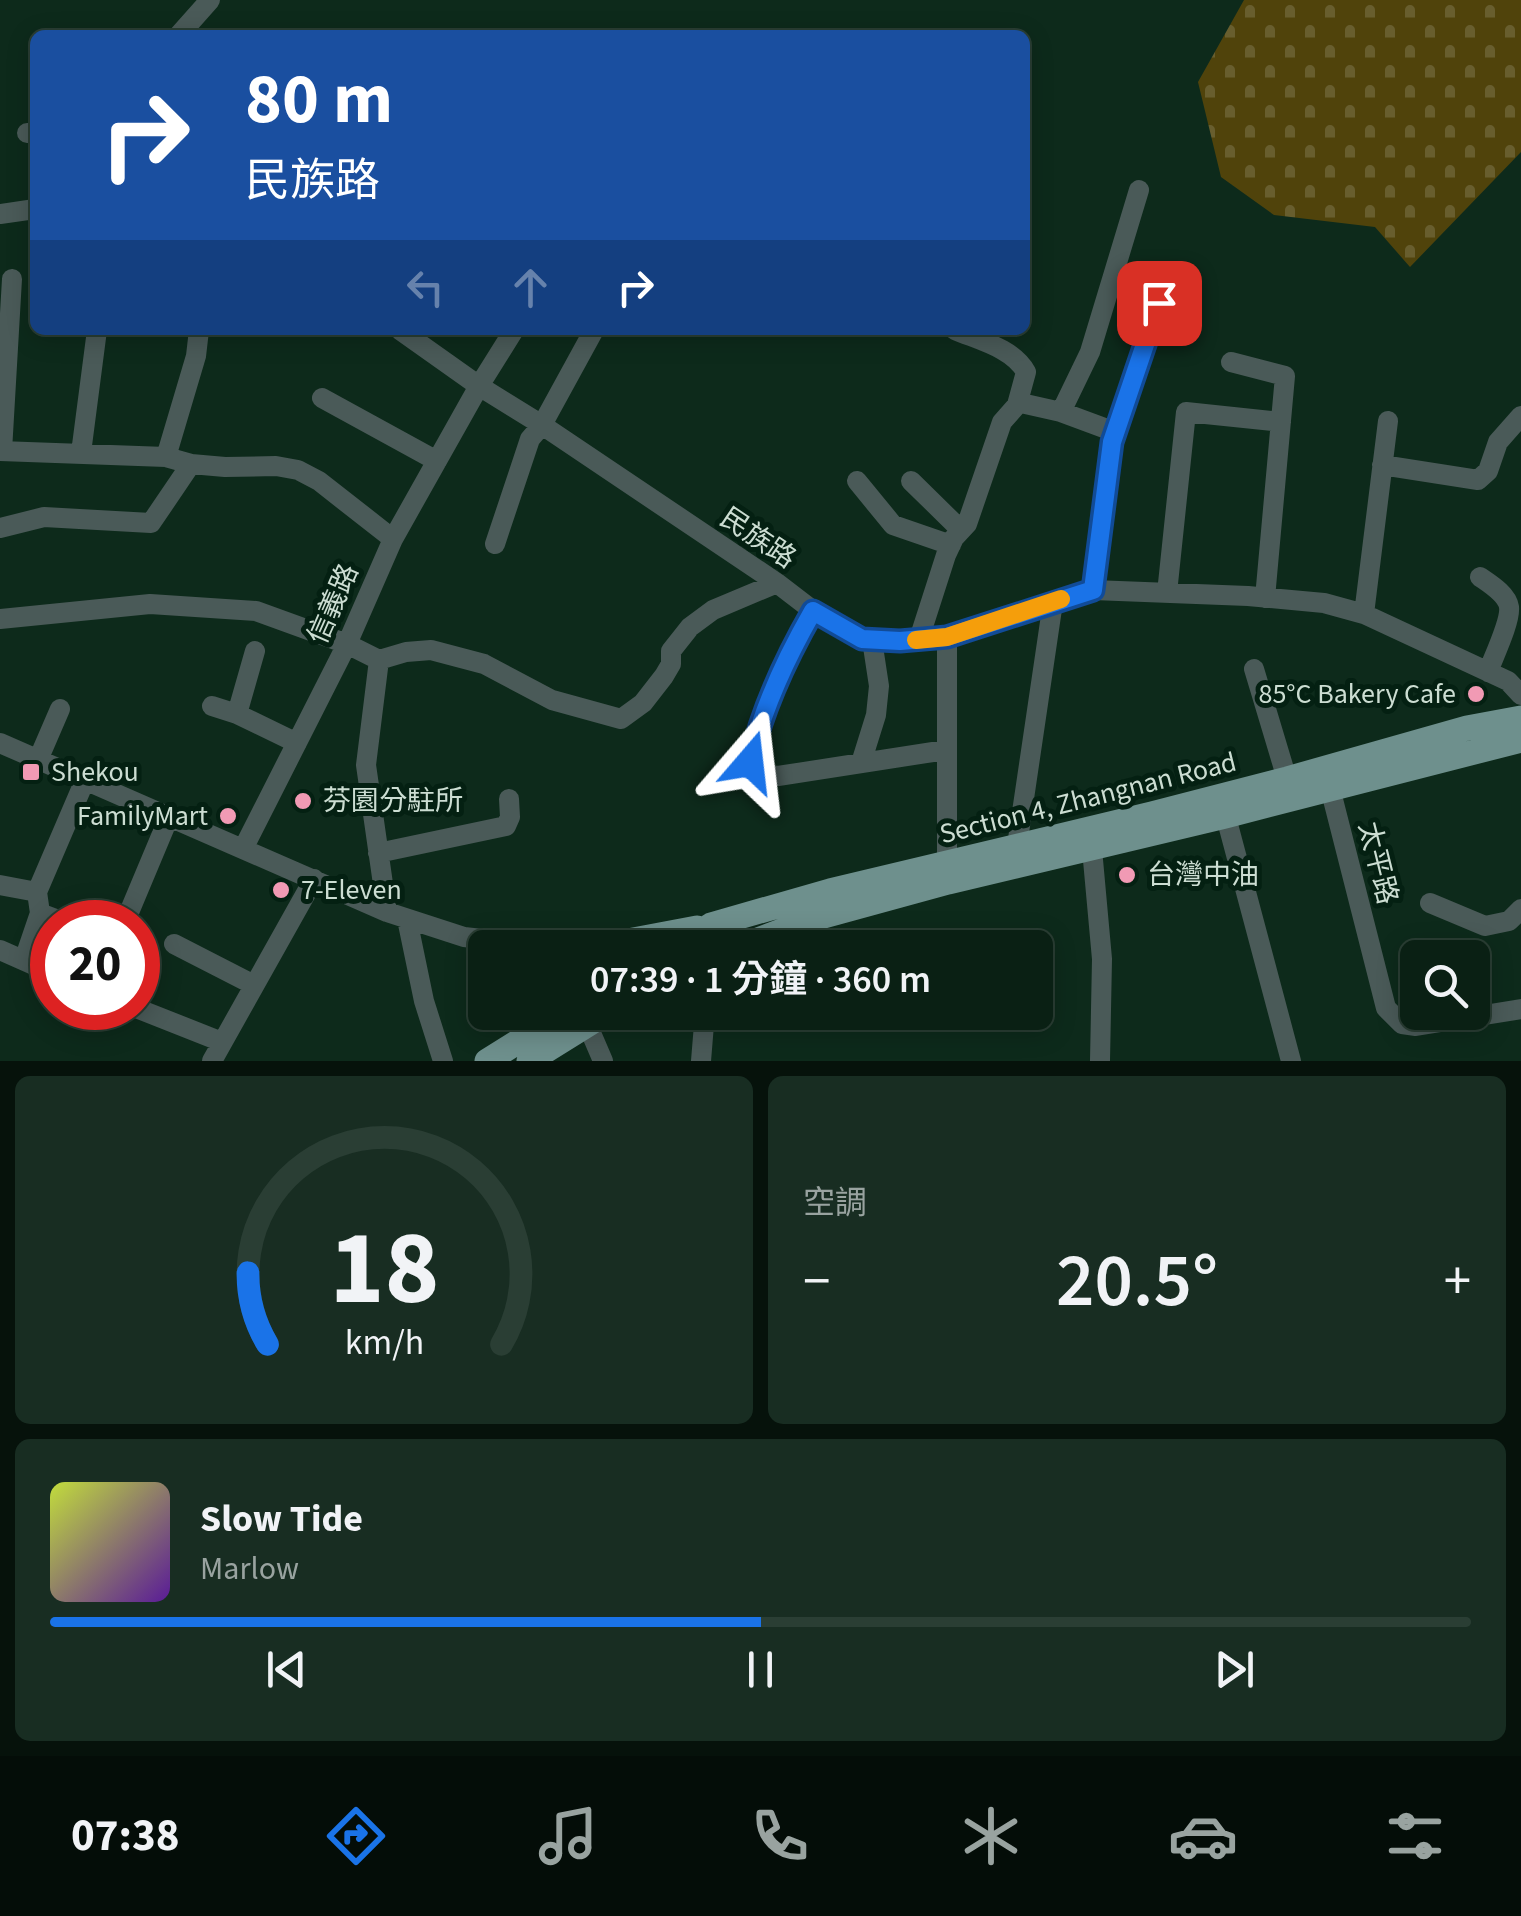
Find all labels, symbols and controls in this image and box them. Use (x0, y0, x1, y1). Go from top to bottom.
text: 80 m (245, 50, 393, 150)
icon: right (80, 70, 210, 200)
text: 民族路 (245, 149, 380, 213)
icon: left (398, 260, 453, 315)
icon: ahead (503, 260, 558, 315)
icon: right (608, 260, 663, 315)
pin (1117, 261, 1202, 346)
icon: arrive (1132, 276, 1187, 331)
street label: 民族路 (712, 498, 804, 578)
street label: 信義路 (298, 557, 368, 651)
place label: 85°C Bakery Cafe (1259, 674, 1456, 714)
marker: 85°C Bakery Cafe (1465, 683, 1487, 705)
position arrow (698, 710, 802, 814)
street label: Section 4, Zhangnan Road (935, 742, 1241, 854)
place label: Shekou (51, 752, 139, 792)
marker: Shekou (20, 761, 42, 783)
place label: 芬園分駐所 (323, 781, 463, 821)
marker: 芬園分駐所 (292, 790, 314, 812)
place label: FamilyMart (77, 796, 209, 836)
marker: FamilyMart (217, 805, 239, 827)
street label: 太平路 (1348, 817, 1408, 909)
place label: 台灣中油 (1147, 855, 1259, 895)
marker: 台灣中油 (1116, 864, 1138, 886)
place label: 7-Eleven (301, 870, 402, 910)
marker: 7-Eleven (270, 879, 292, 901)
speed limit sign: 20 (30, 900, 160, 1030)
map controls (1400, 940, 1490, 1030)
button: search (1400, 940, 1490, 1030)
text: 07:39 · 1 分鐘 · 360 m (590, 953, 931, 1007)
text: 空調 (803, 1180, 867, 1226)
text: 18 (329, 1196, 439, 1344)
text: 20.5° (1056, 1228, 1218, 1335)
text: − (803, 1243, 830, 1321)
text: + (1444, 1243, 1471, 1321)
text: km/h (344, 1317, 424, 1368)
text: Slow Tide (200, 1492, 363, 1546)
text: Marlow (200, 1546, 299, 1592)
icon: previous (259, 1642, 314, 1697)
icon: pause (733, 1642, 788, 1697)
icon: next (1207, 1642, 1262, 1697)
icon: directions (321, 1801, 391, 1871)
icon: music (533, 1801, 603, 1871)
icon: phone (745, 1801, 815, 1871)
icon: climate (956, 1801, 1026, 1871)
icon: car (1168, 1801, 1238, 1871)
icon: filters (1380, 1801, 1450, 1871)
text: 07:38 (71, 1804, 179, 1868)

